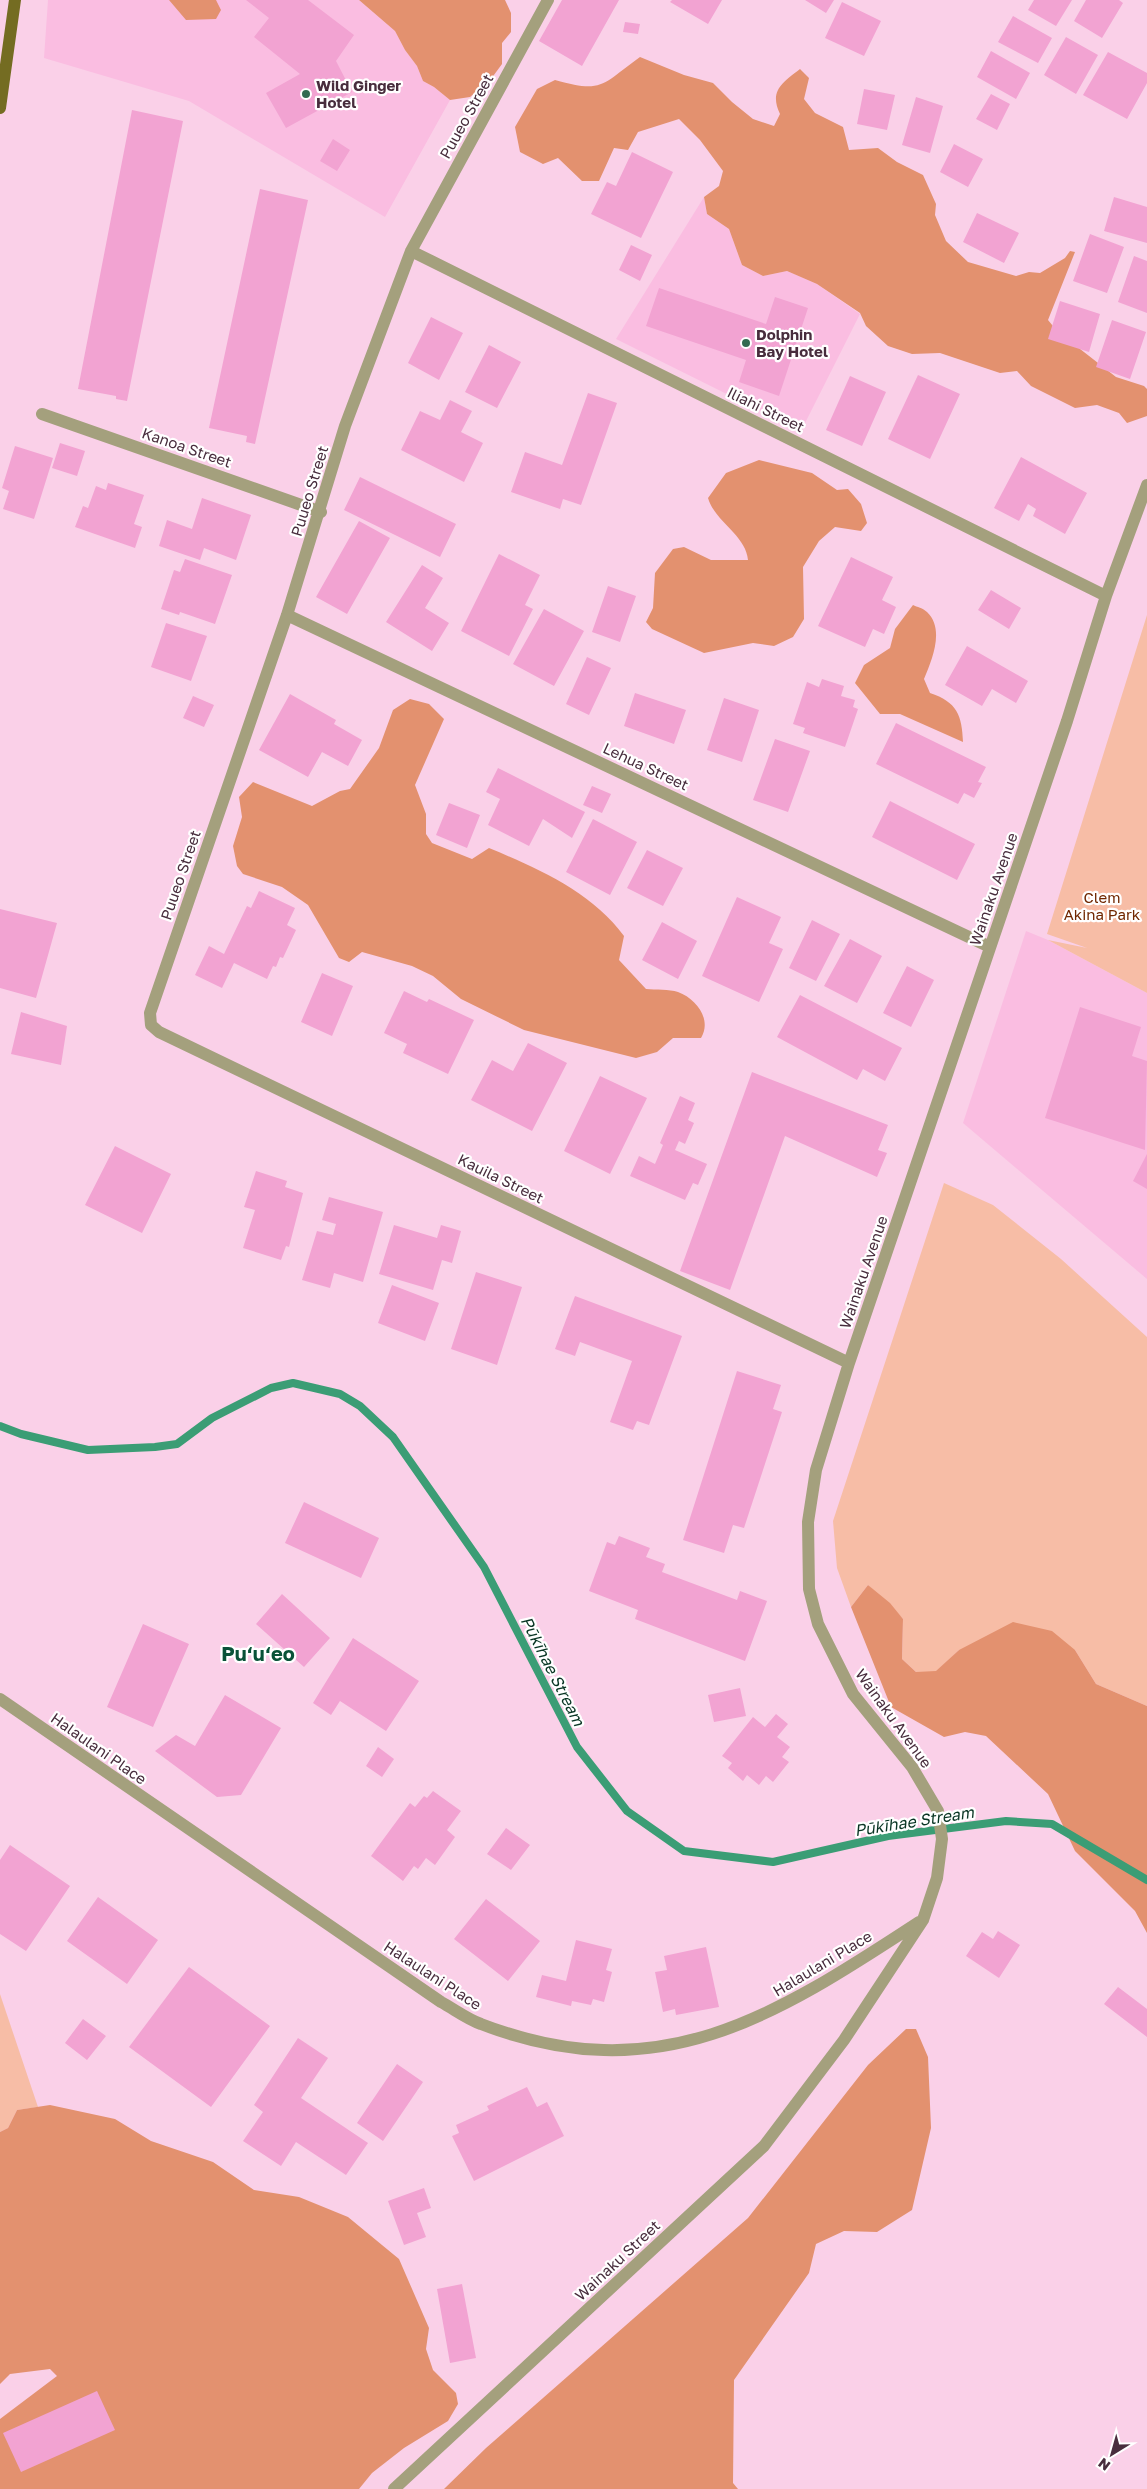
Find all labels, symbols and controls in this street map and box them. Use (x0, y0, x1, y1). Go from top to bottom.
street label: Puueo Street (435, 71, 497, 161)
place label: Wild Ginger Hotel (316, 76, 401, 111)
marker: Wild Ginger Hotel (300, 88, 312, 100)
place label: Dolphin Bay Hotel (756, 325, 828, 360)
marker: Dolphin Bay Hotel (740, 337, 752, 349)
street label: Iliahi Street (725, 383, 807, 435)
street label: Kanoa Street (140, 423, 234, 471)
street label: Puueo Street (287, 444, 331, 538)
street label: Lehua Street (600, 738, 692, 794)
street label: Puueo Street (156, 828, 204, 922)
street label: Wainaku Avenue (965, 830, 1021, 948)
park label: Clem Akina Park (1064, 888, 1141, 923)
street label: Kauila Street (455, 1149, 547, 1207)
street label: Wainaku Avenue (835, 1213, 891, 1331)
water label: Pūkīhae Stream (517, 1613, 590, 1730)
district label: Pu‘u‘eo (221, 1641, 295, 1665)
street label: Wainaku Avenue (852, 1665, 936, 1771)
street label: Halaulani Place (48, 1708, 150, 1788)
water label: Pūkīhae Stream (853, 1802, 976, 1840)
street label: Halaulani Place (769, 1926, 875, 2000)
street label: Halaulani Place (381, 1937, 485, 2013)
street label: Wainaku Street (571, 2216, 663, 2304)
north arrow (1087, 2429, 1137, 2479)
text: N (1095, 2455, 1113, 2475)

